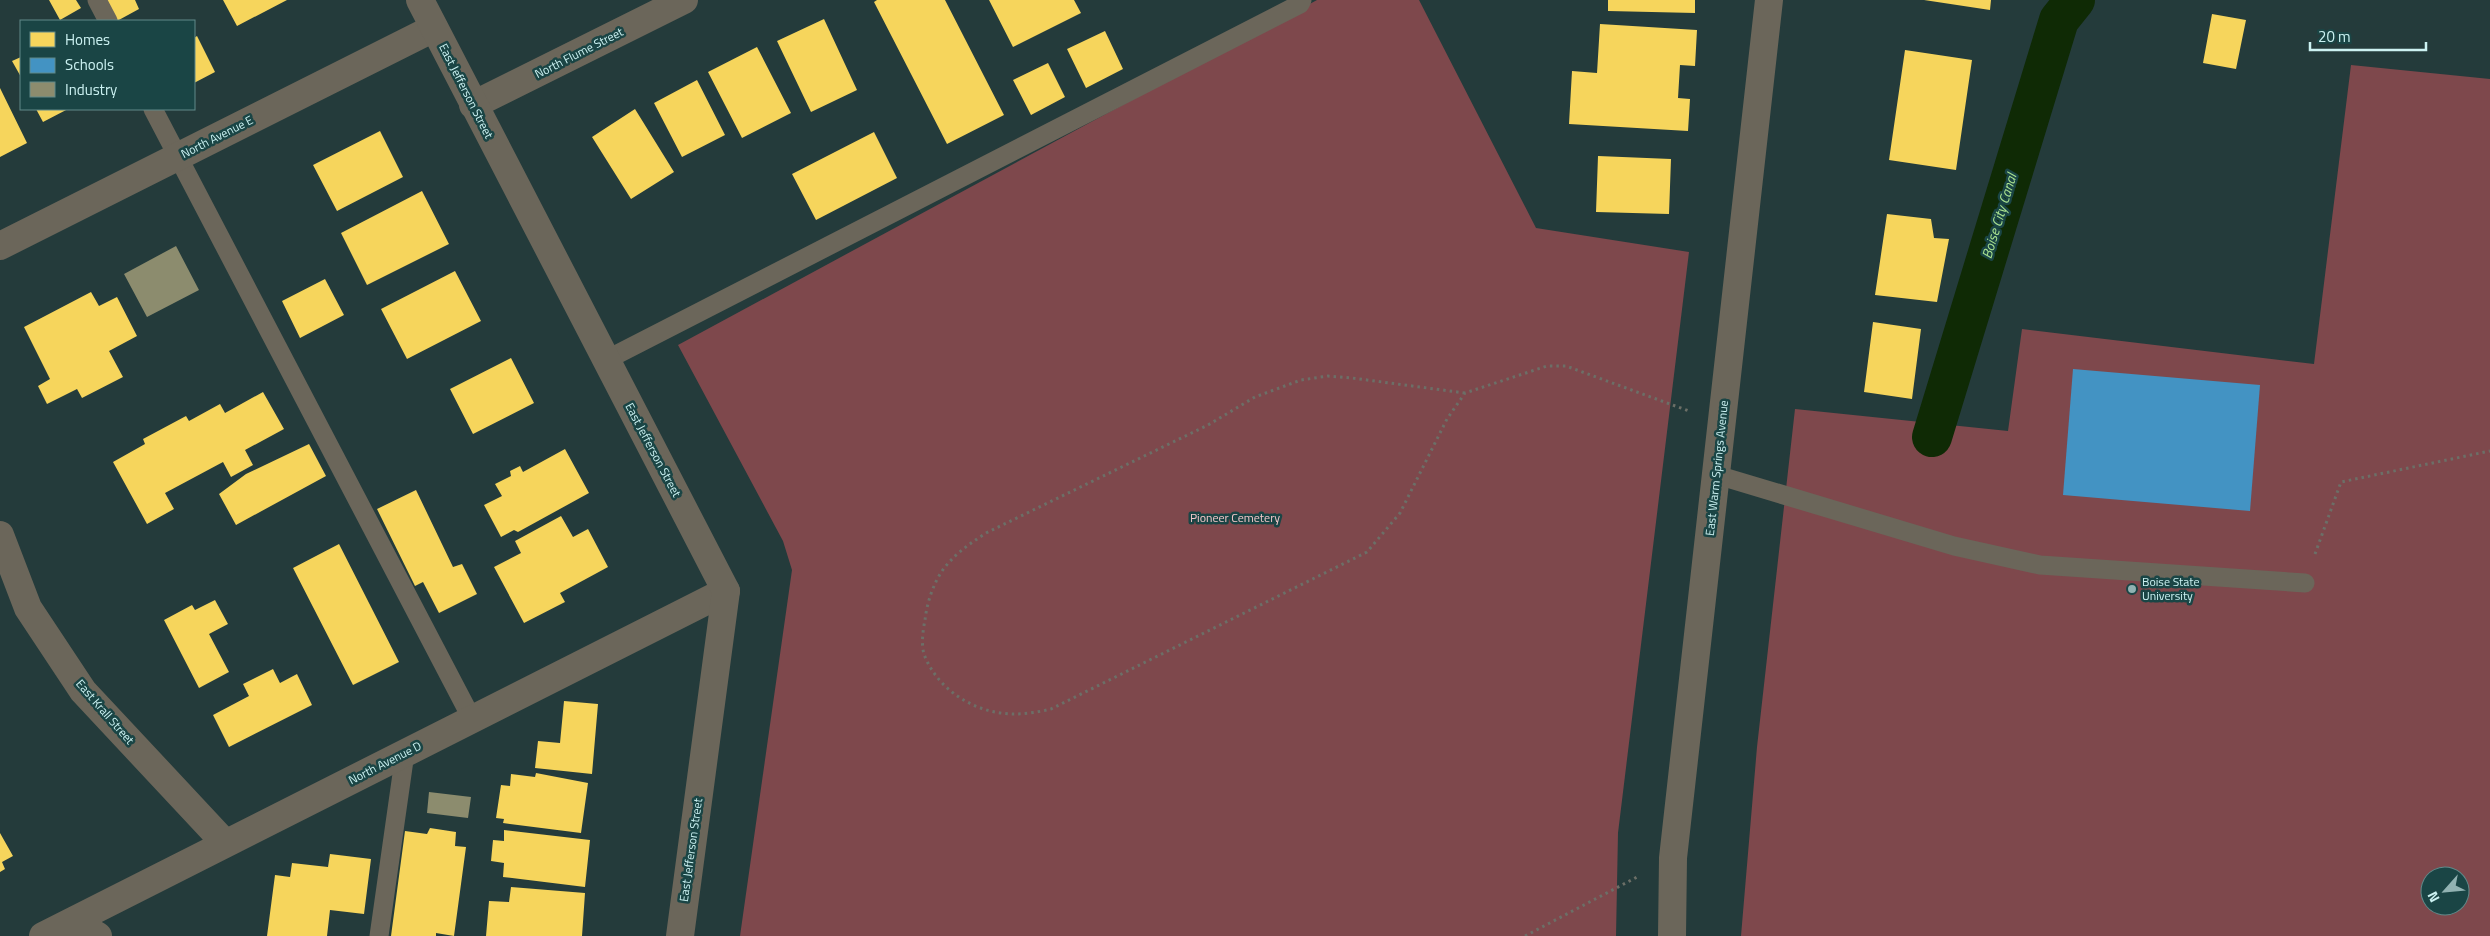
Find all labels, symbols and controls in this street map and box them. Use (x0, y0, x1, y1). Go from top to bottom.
legend (20, 20, 195, 110)
scale bar (2310, 20, 2426, 52)
street label: North Flume Street (531, 22, 627, 83)
text: 20 m (2318, 25, 2351, 48)
text: Homes (65, 28, 110, 51)
street label: East Jefferson Street (434, 40, 499, 142)
text: Schools (65, 53, 114, 76)
text: Industry (65, 78, 117, 101)
street label: North Avenue E (177, 110, 256, 163)
water label: Boise City Canal (1976, 169, 2022, 261)
street label: East Jefferson Street (621, 399, 687, 501)
street label: East Warm Springs Avenue (1700, 399, 1733, 537)
park label: Pioneer Cemetery (1190, 508, 1280, 527)
place label: Boise State University (2142, 572, 2200, 605)
marker: Boise State University (2126, 583, 2138, 595)
street label: East Krall Street (72, 675, 140, 749)
street label: North Avenue D (345, 736, 425, 789)
street label: East Jefferson Street (674, 796, 707, 903)
north arrow (2420, 866, 2470, 916)
text: N (2421, 888, 2445, 906)

